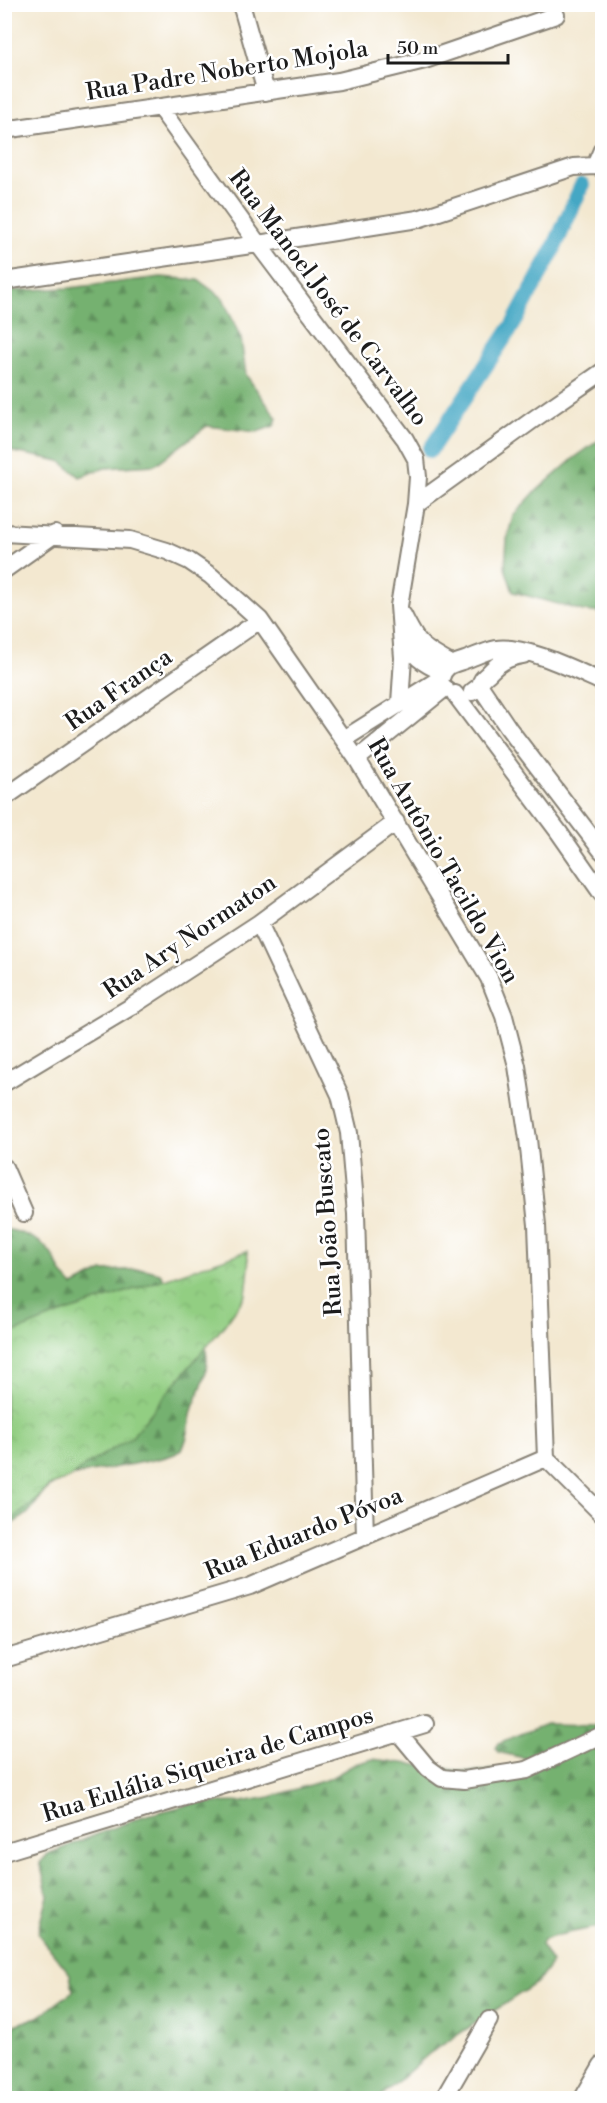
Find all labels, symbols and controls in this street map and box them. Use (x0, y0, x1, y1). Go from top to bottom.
scale bar (388, 27, 508, 65)
street label: Rua Padre Noberto Mojola (84, 34, 371, 108)
text: 50 m (397, 37, 439, 60)
street label: Rua Manoel José de Carvalho (222, 164, 434, 432)
street label: Rua França (60, 642, 179, 738)
street label: Rua Antônio Tacildo Vion (360, 733, 526, 989)
street label: Rua Ary Normaton (98, 868, 282, 1006)
street label: Rua João Buscato (306, 1127, 350, 1317)
street label: Rua Eduardo Póvoa (201, 1480, 408, 1587)
street label: Rua Eulália Siqueira de Campos (39, 1700, 377, 1830)

